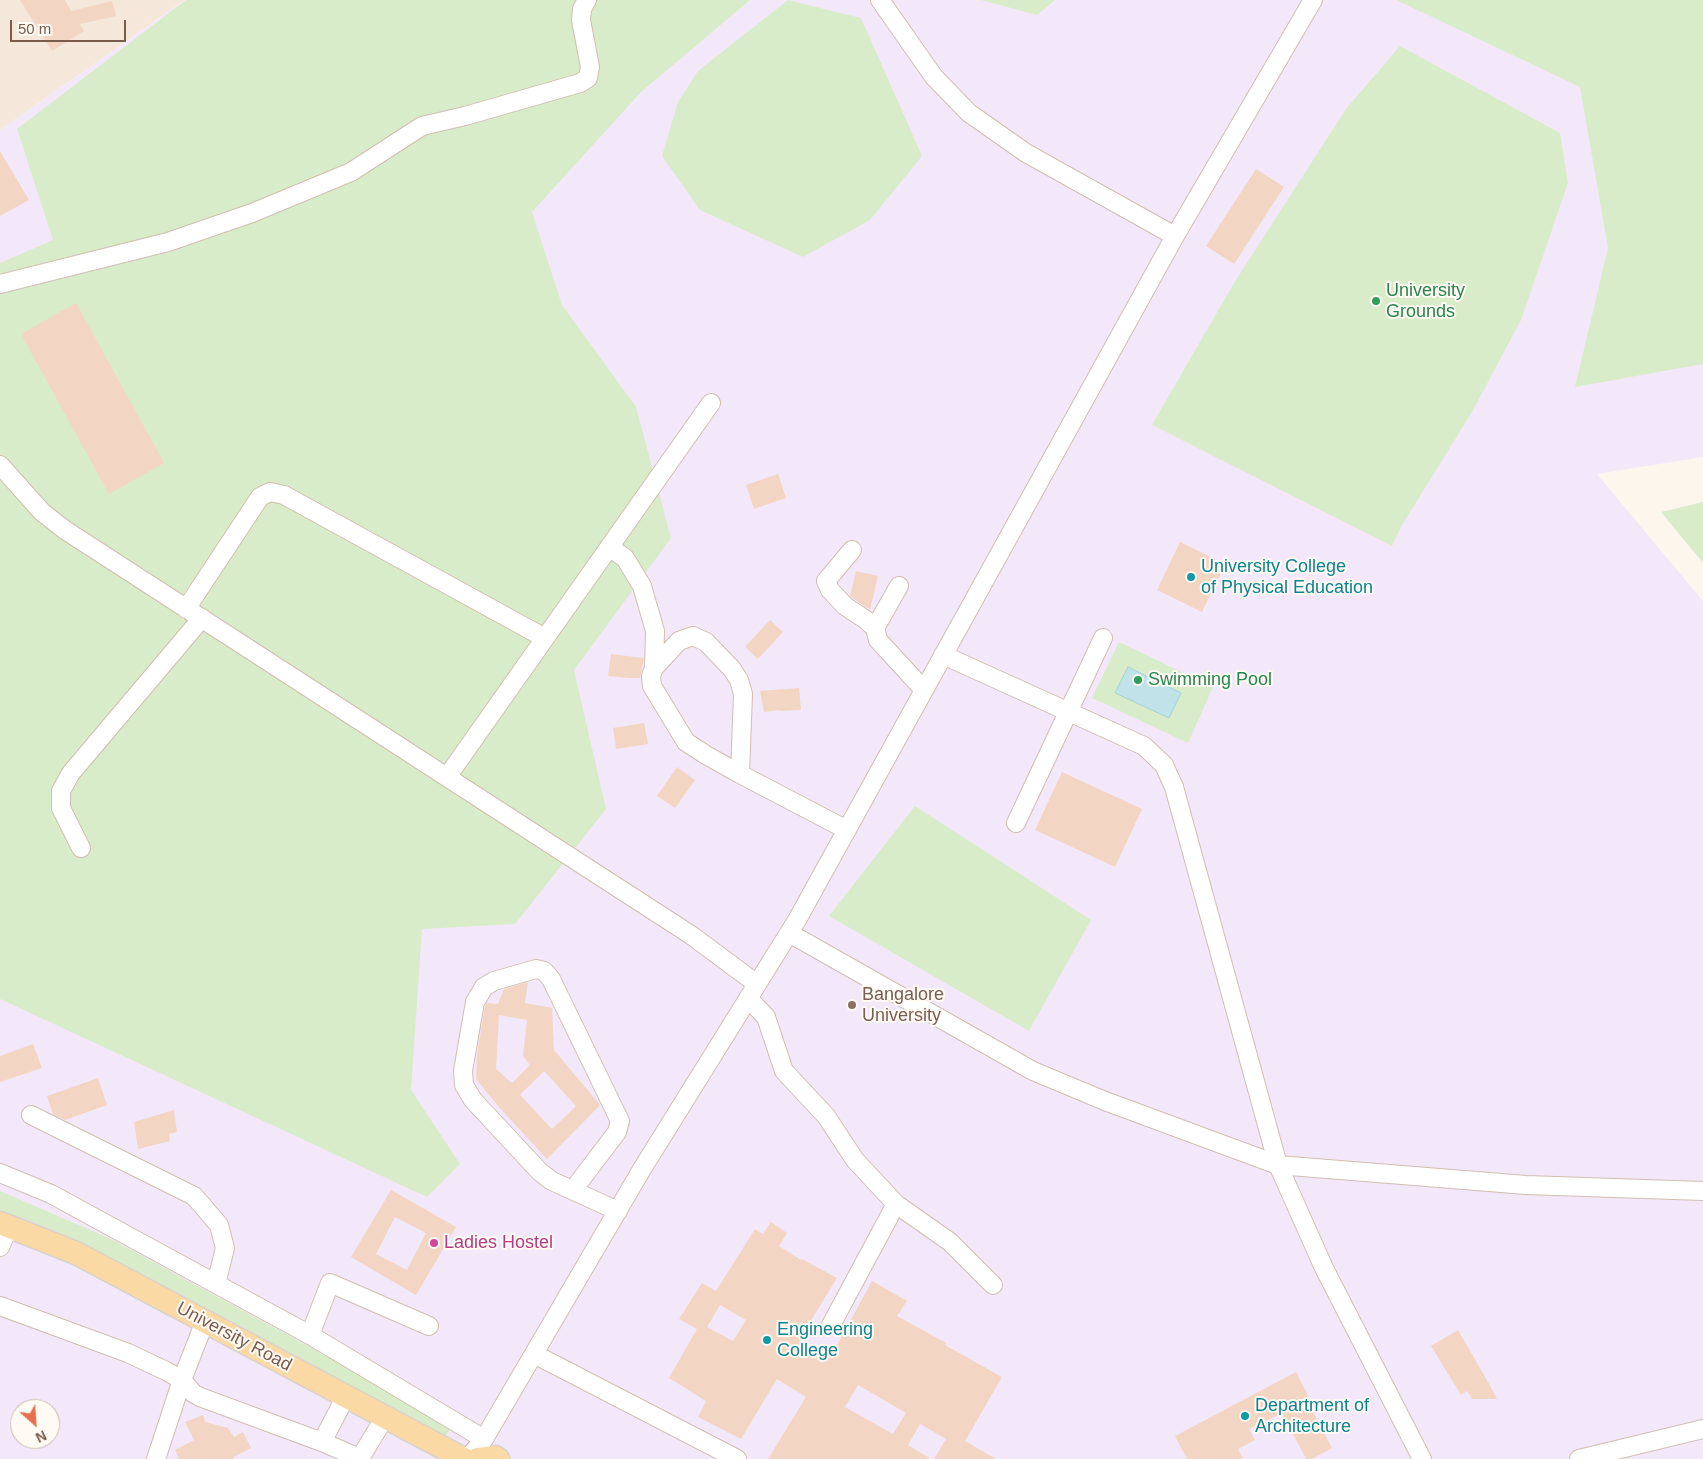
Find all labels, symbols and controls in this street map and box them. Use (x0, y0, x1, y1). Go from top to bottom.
scale bar (12, 10, 129, 42)
text: 50 m (18, 20, 51, 37)
place label: University Grounds (1386, 280, 1465, 322)
marker: University Grounds (1370, 295, 1382, 307)
place label: University College of Physical Education (1201, 556, 1373, 598)
marker: University College of Physical Education (1185, 571, 1197, 583)
place label: Swimming Pool (1148, 669, 1272, 691)
marker: Swimming Pool (1132, 674, 1144, 686)
place label: Bangalore University (862, 984, 944, 1026)
marker: Bangalore University (846, 999, 858, 1011)
place label: Ladies Hostel (444, 1232, 553, 1254)
marker: Ladies Hostel (428, 1237, 440, 1249)
street label: University Road (173, 1298, 295, 1376)
place label: Engineering College (777, 1319, 873, 1362)
marker: Engineering College (761, 1334, 773, 1346)
place label: Department of Architecture (1255, 1395, 1369, 1438)
north arrow (10, 1399, 60, 1449)
marker: Department of Architecture (1239, 1410, 1251, 1422)
text: N (33, 1427, 49, 1446)

